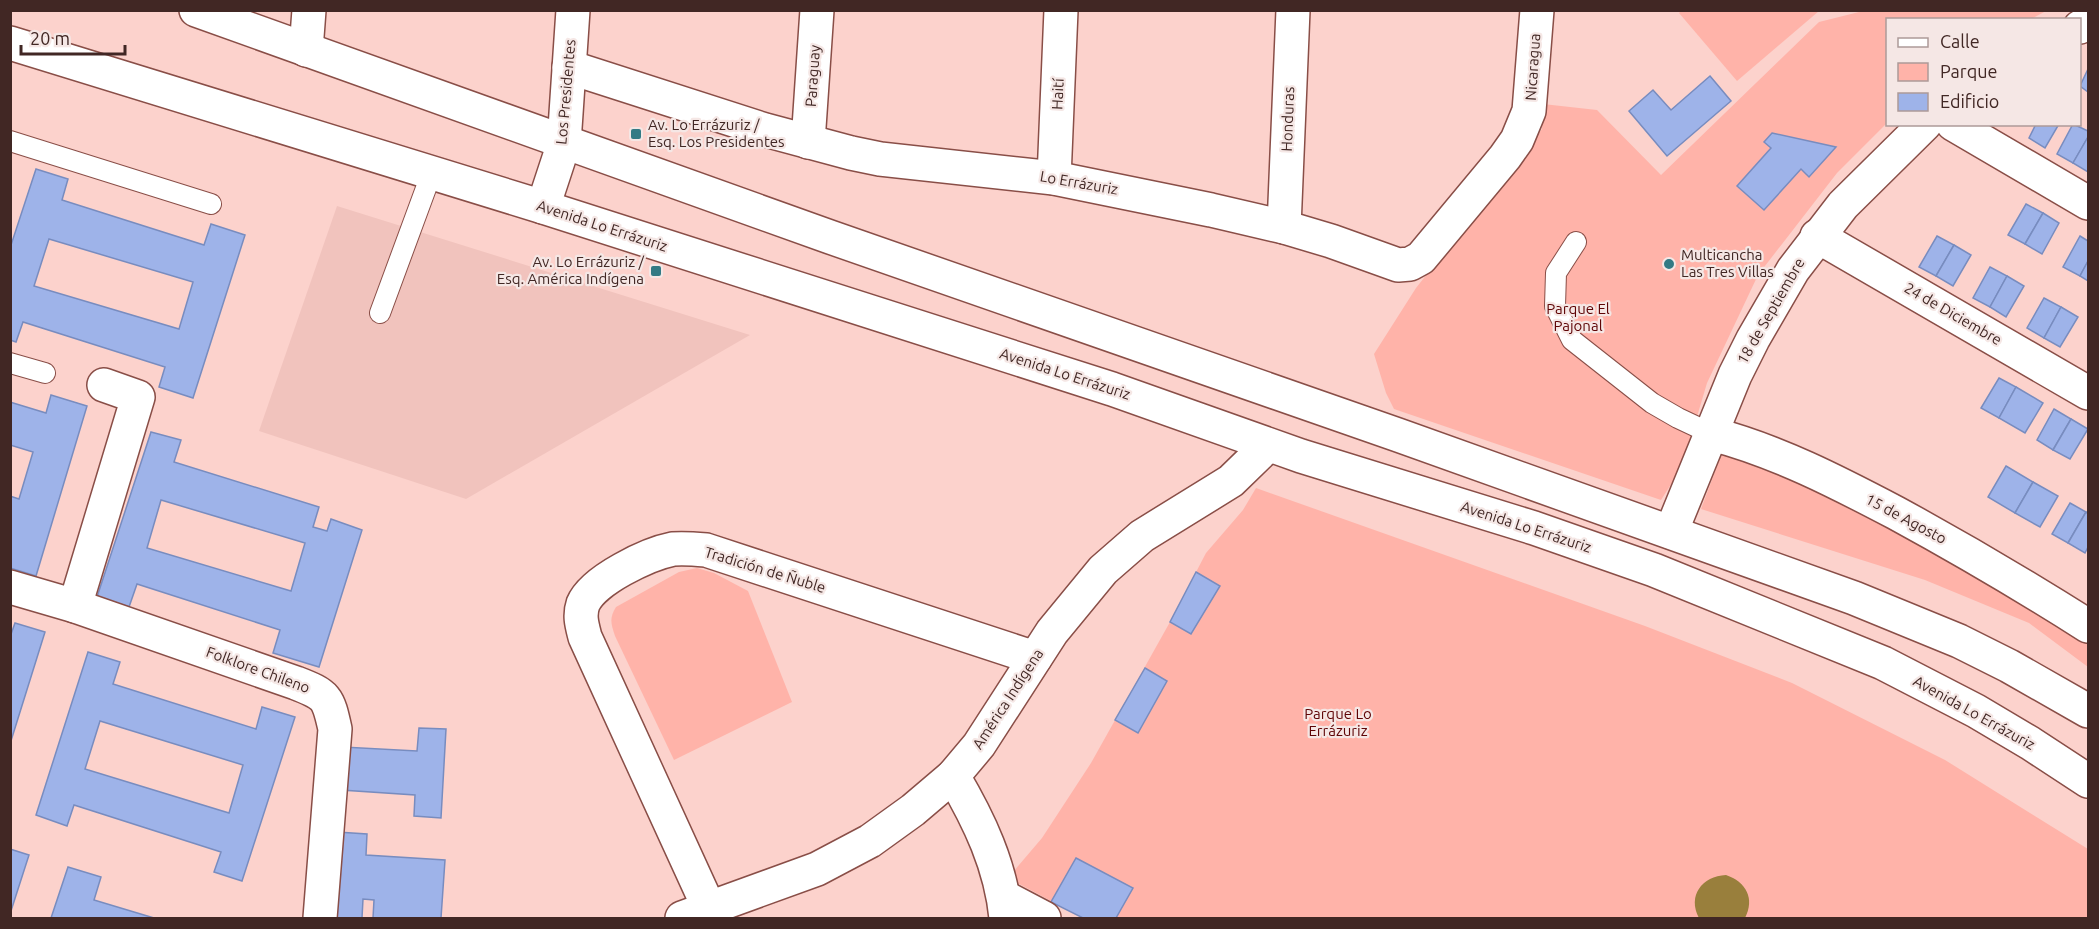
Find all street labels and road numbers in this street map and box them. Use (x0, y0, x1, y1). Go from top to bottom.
street label: Nicaragua (1522, 33, 1543, 101)
street label: Los Presidentes (552, 39, 579, 145)
street label: Paraguay (802, 44, 823, 108)
street label: Haití (1048, 78, 1067, 110)
street label: Honduras (1278, 86, 1297, 152)
street label: Lo Errázuriz (1039, 167, 1120, 198)
street label: Avenida Lo Errázuriz (535, 196, 670, 255)
street label: 18 de Septiembre (1733, 255, 1808, 367)
street label: 24 de Diciembre (1902, 279, 2005, 348)
street label: Avenida Lo Errázuriz (998, 344, 1133, 403)
street label: 15 de Agosto (1863, 490, 1950, 547)
street label: Avenida Lo Errázuriz (1459, 497, 1594, 556)
street label: Tradición de Ñuble (703, 543, 828, 596)
street label: Folklore Chileno (204, 643, 312, 696)
street label: América Indígena (969, 645, 1046, 752)
street label: Avenida Lo Errázuriz (1911, 672, 2038, 753)

